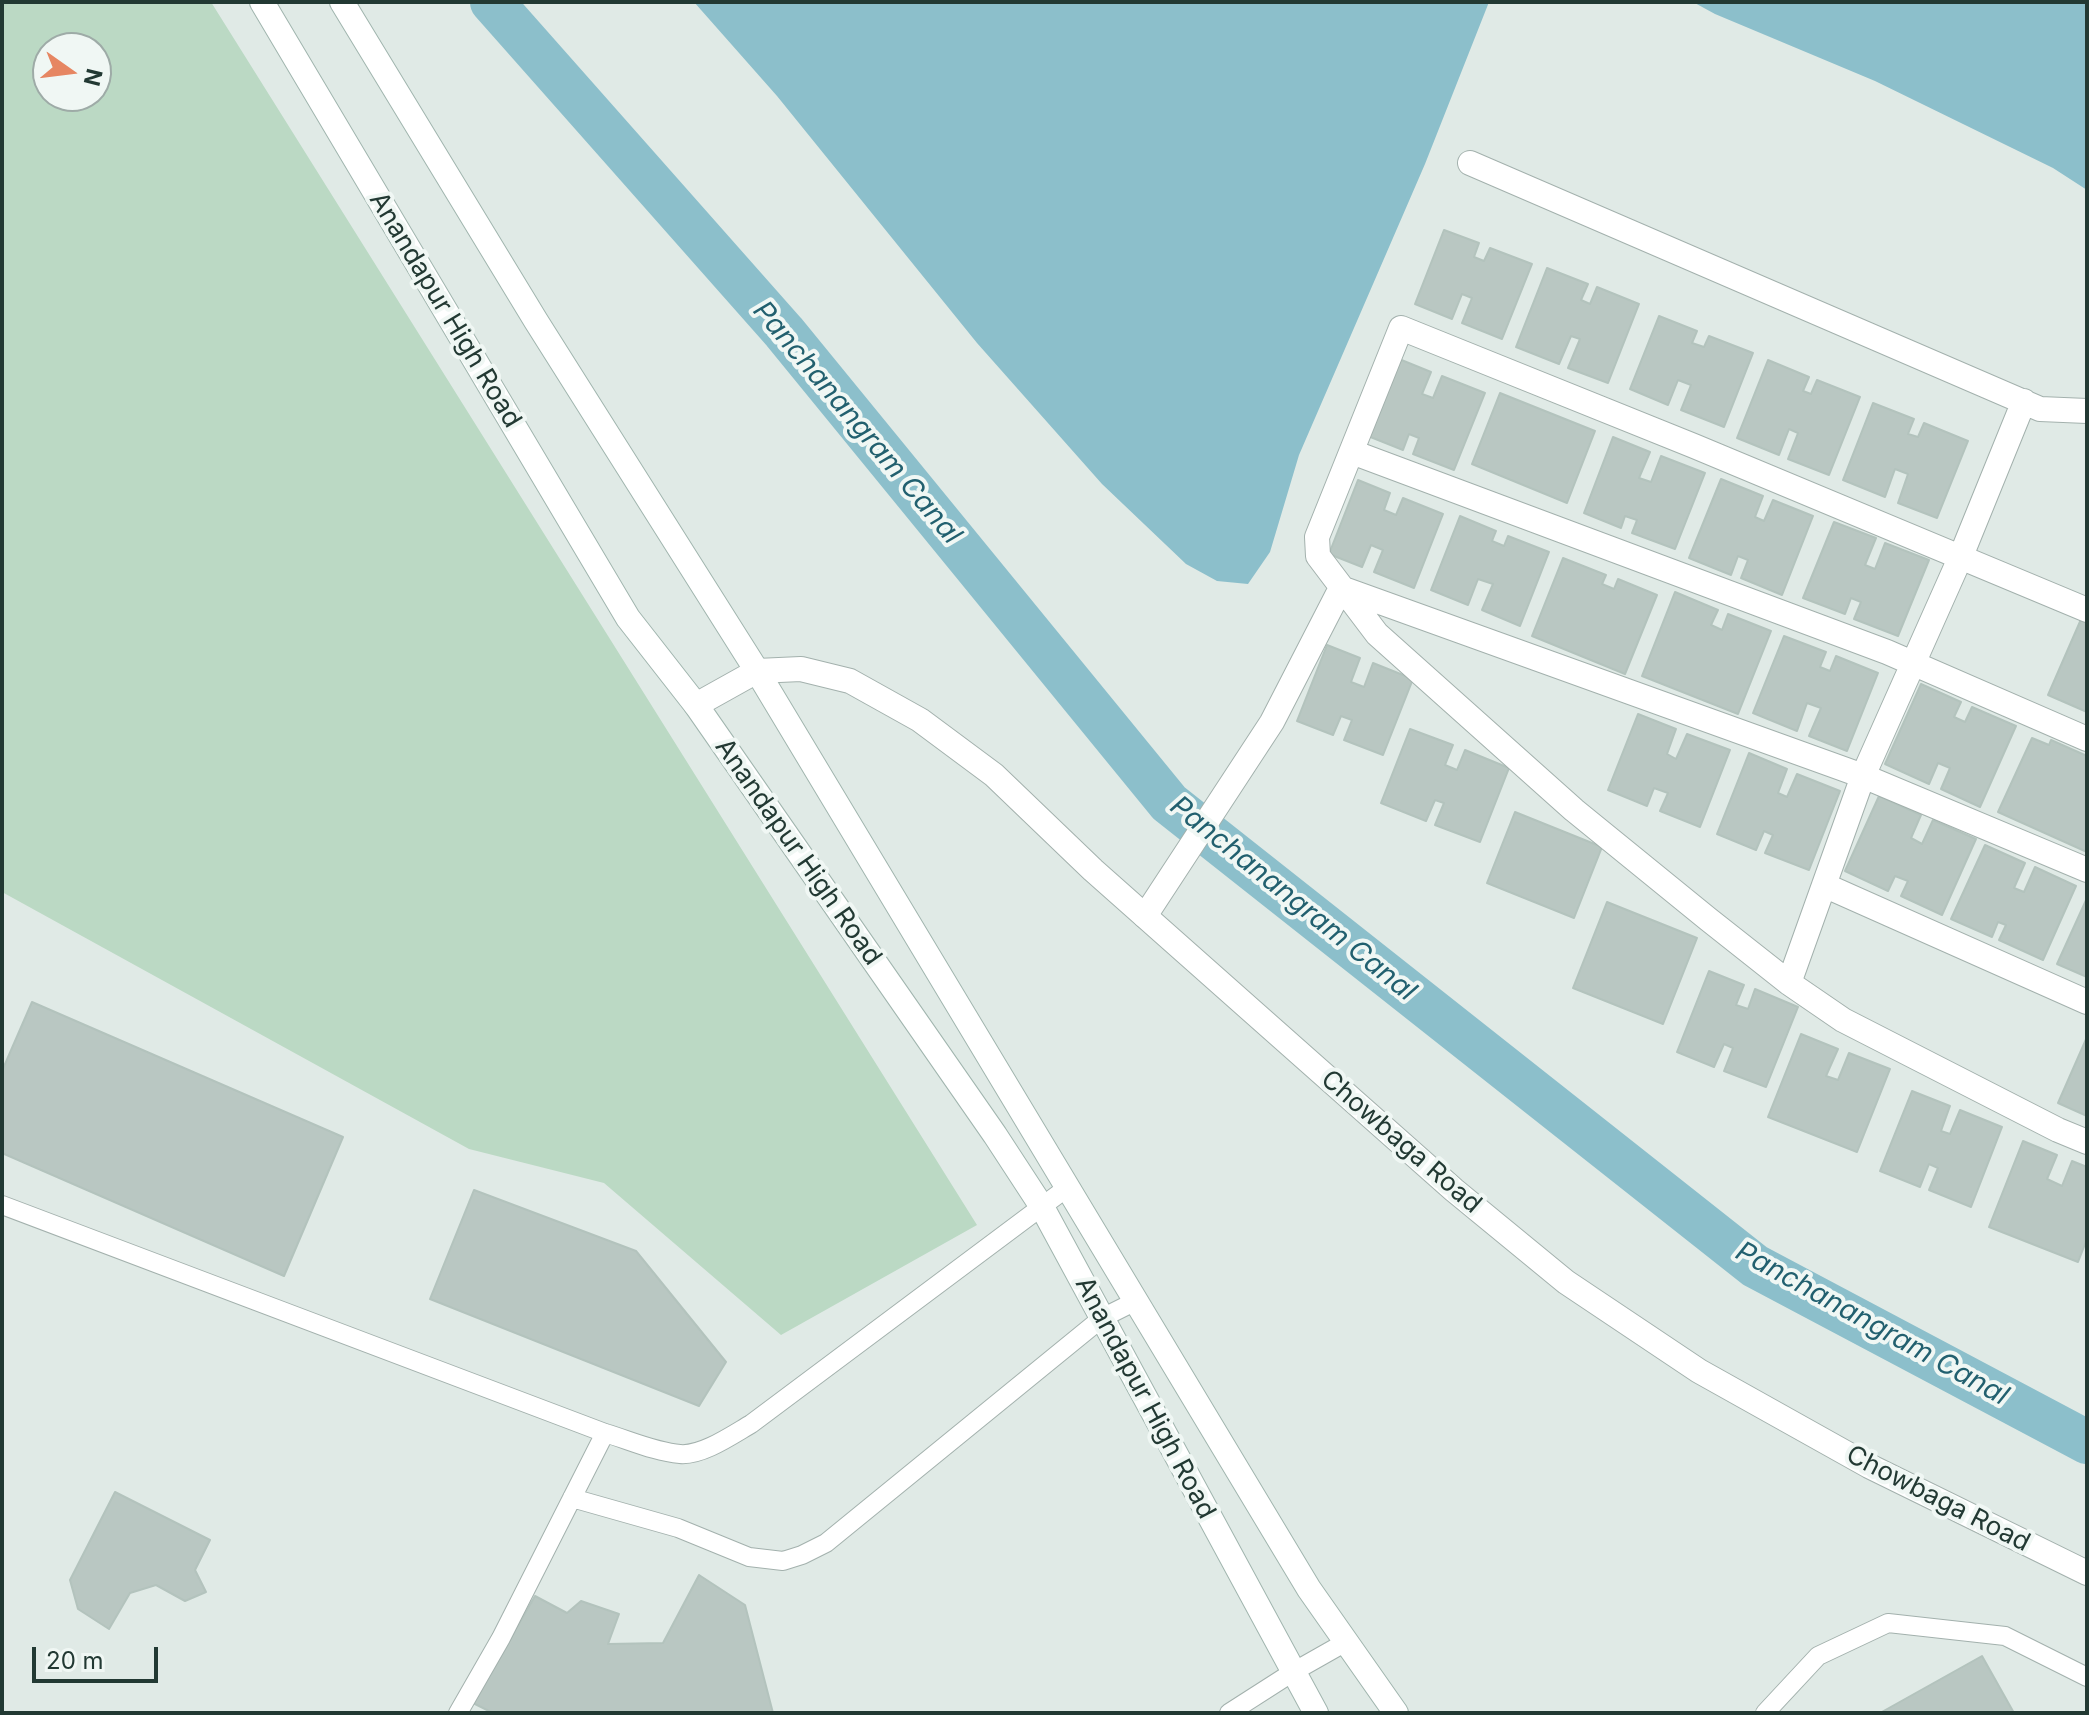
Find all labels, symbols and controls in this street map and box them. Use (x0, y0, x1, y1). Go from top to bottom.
north arrow (32, 32, 112, 112)
text: N (79, 66, 108, 89)
street label: Anandapur High Road (362, 187, 528, 433)
water label: Panchanangram Canal (746, 295, 968, 551)
street label: Anandapur High Road (708, 733, 888, 971)
water label: Panchanangram Canal (1163, 789, 1423, 1009)
street label: Chowbaga Road (1314, 1064, 1488, 1220)
water label: Panchanangram Canal (1730, 1235, 2014, 1413)
street label: Anandapur High Road (1068, 1272, 1222, 1524)
street label: Chowbaga Road (1841, 1439, 2035, 1559)
scale bar (36, 1631, 162, 1681)
text: 20 m (46, 1646, 104, 1675)

